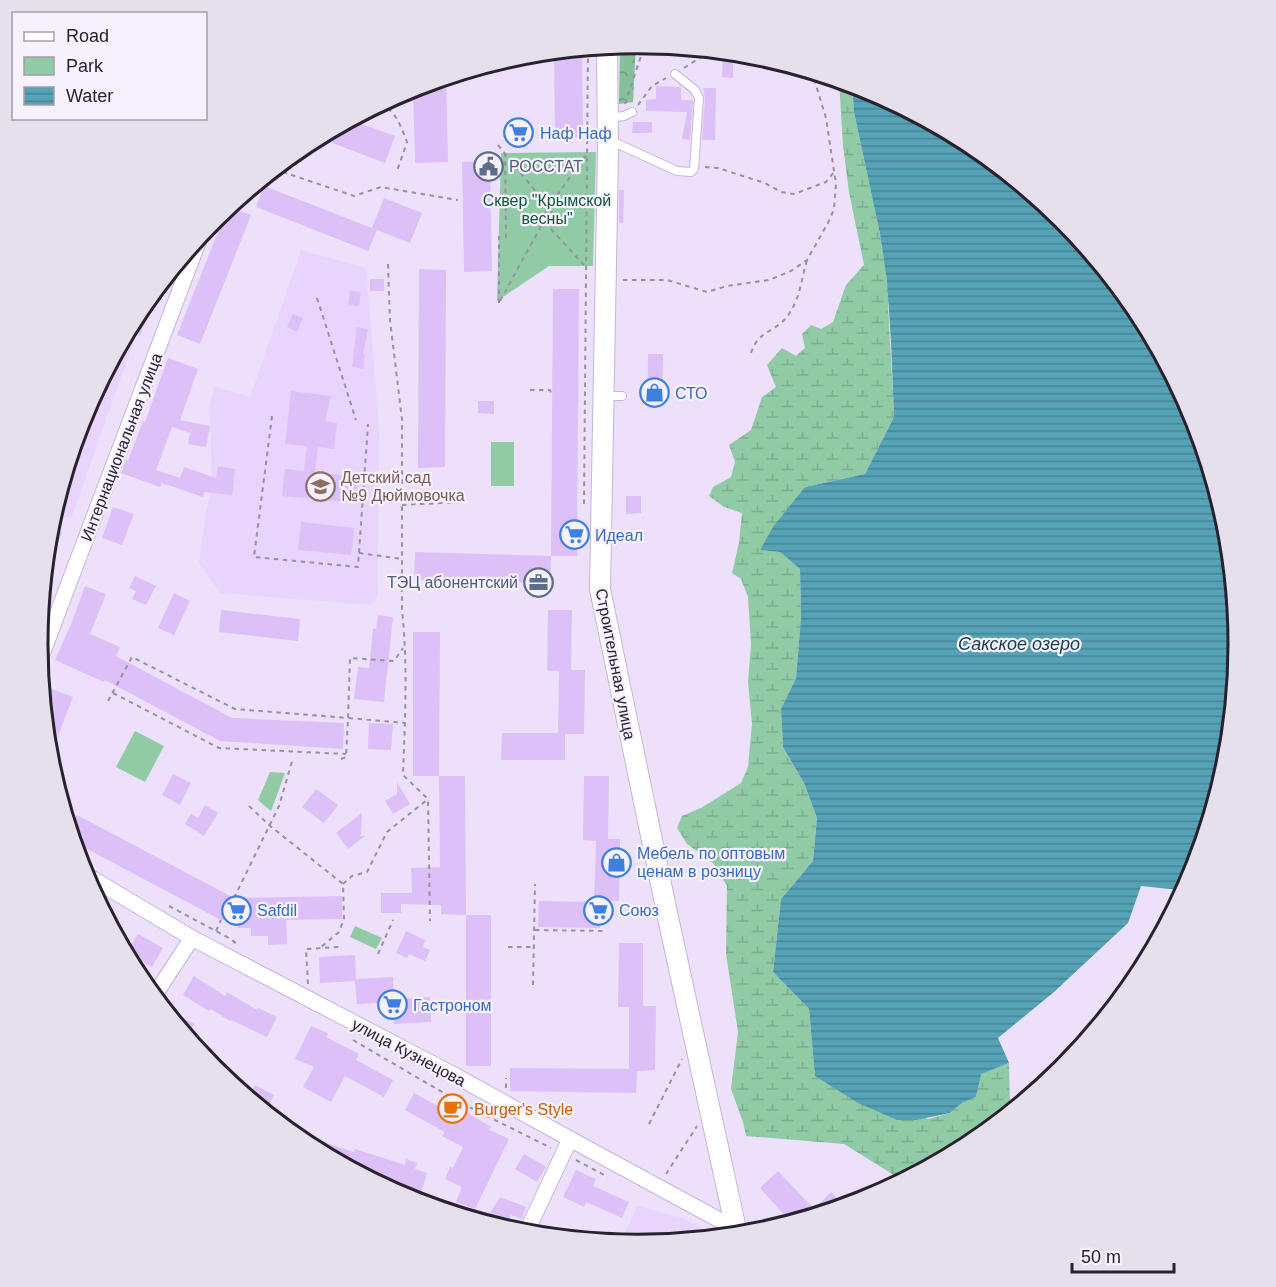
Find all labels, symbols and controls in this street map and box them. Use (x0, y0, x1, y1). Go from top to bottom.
legend (12, 12, 207, 120)
text: Road (66, 26, 109, 46)
text: Park (66, 56, 104, 76)
text: Water (66, 86, 113, 106)
supermarket icon: Наф Наф (503, 117, 535, 149)
place label: Наф Наф (540, 125, 612, 142)
public building icon: РОССТАТ (472, 150, 504, 182)
place label: РОССТАТ (509, 158, 583, 175)
park label: Сквер "Крымской весны" (483, 192, 611, 227)
street label: Интернациональная улица (78, 351, 165, 544)
shop icon: СТО (638, 377, 670, 409)
place label: СТО (675, 385, 708, 402)
place label: Детский сад №9 Дюймовочка (341, 469, 465, 504)
school or university icon: Детский сад №9 Дюймовочка (304, 470, 336, 502)
supermarket icon: Идеал (558, 519, 590, 551)
place label: Идеал (595, 527, 643, 544)
office icon: ТЭЦ абонентский (523, 566, 555, 598)
place label: ТЭЦ абонентский (387, 574, 518, 591)
street label: Строительная улица (593, 587, 639, 741)
water label: Сакское озеро (958, 634, 1080, 654)
place label: Мебель по оптовым ценам в розницу (637, 845, 785, 880)
shop icon: Мебель по оптовым ценам в розницу (600, 846, 632, 878)
supermarket icon: Safdil (220, 894, 252, 926)
supermarket icon: Союз (582, 894, 614, 926)
place label: Safdil (257, 902, 297, 919)
place label: Союз (619, 902, 659, 919)
supermarket icon: Гастроном (376, 989, 408, 1021)
place label: Гастроном (413, 997, 492, 1014)
street label: улица Кузнецова (349, 1015, 468, 1090)
cafe icon: Burger's Style (437, 1093, 469, 1125)
place label: Burger's Style (474, 1101, 573, 1118)
scale bar (1072, 1236, 1174, 1274)
text: 50 m (1081, 1247, 1121, 1267)

